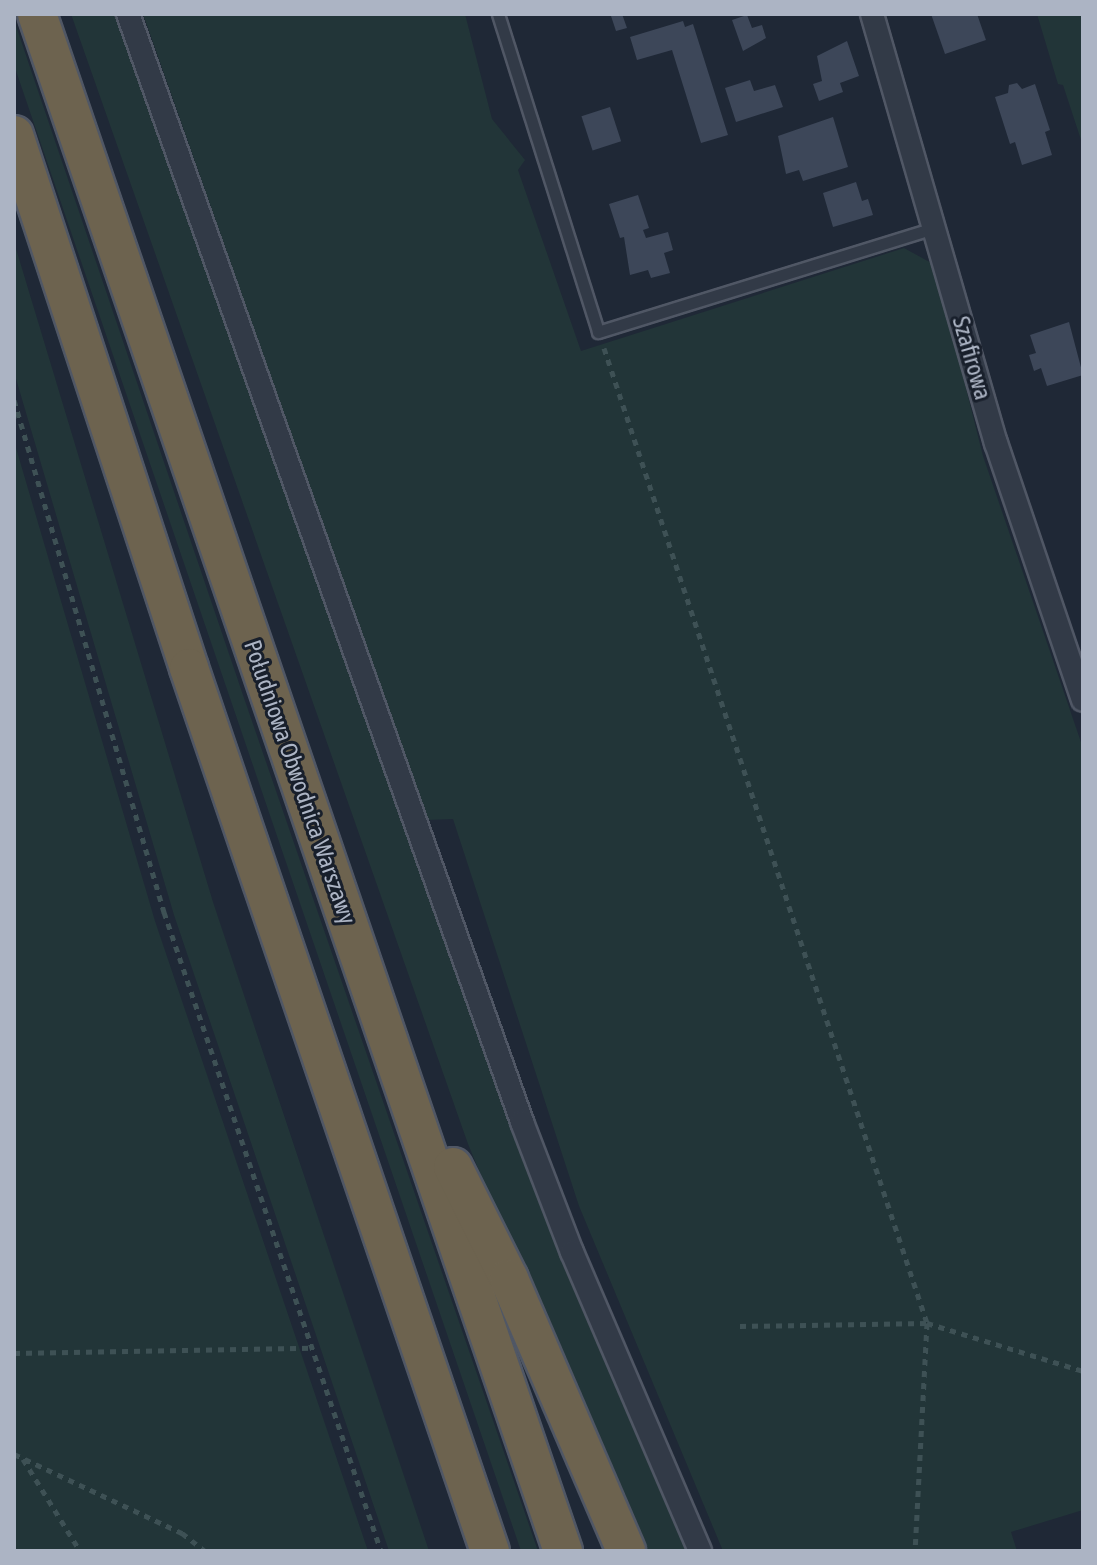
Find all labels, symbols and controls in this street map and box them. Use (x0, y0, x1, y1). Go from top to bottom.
street label: Szafirowa (946, 313, 998, 403)
street label: Południowa Obwodnica Warszawy (238, 636, 362, 928)

